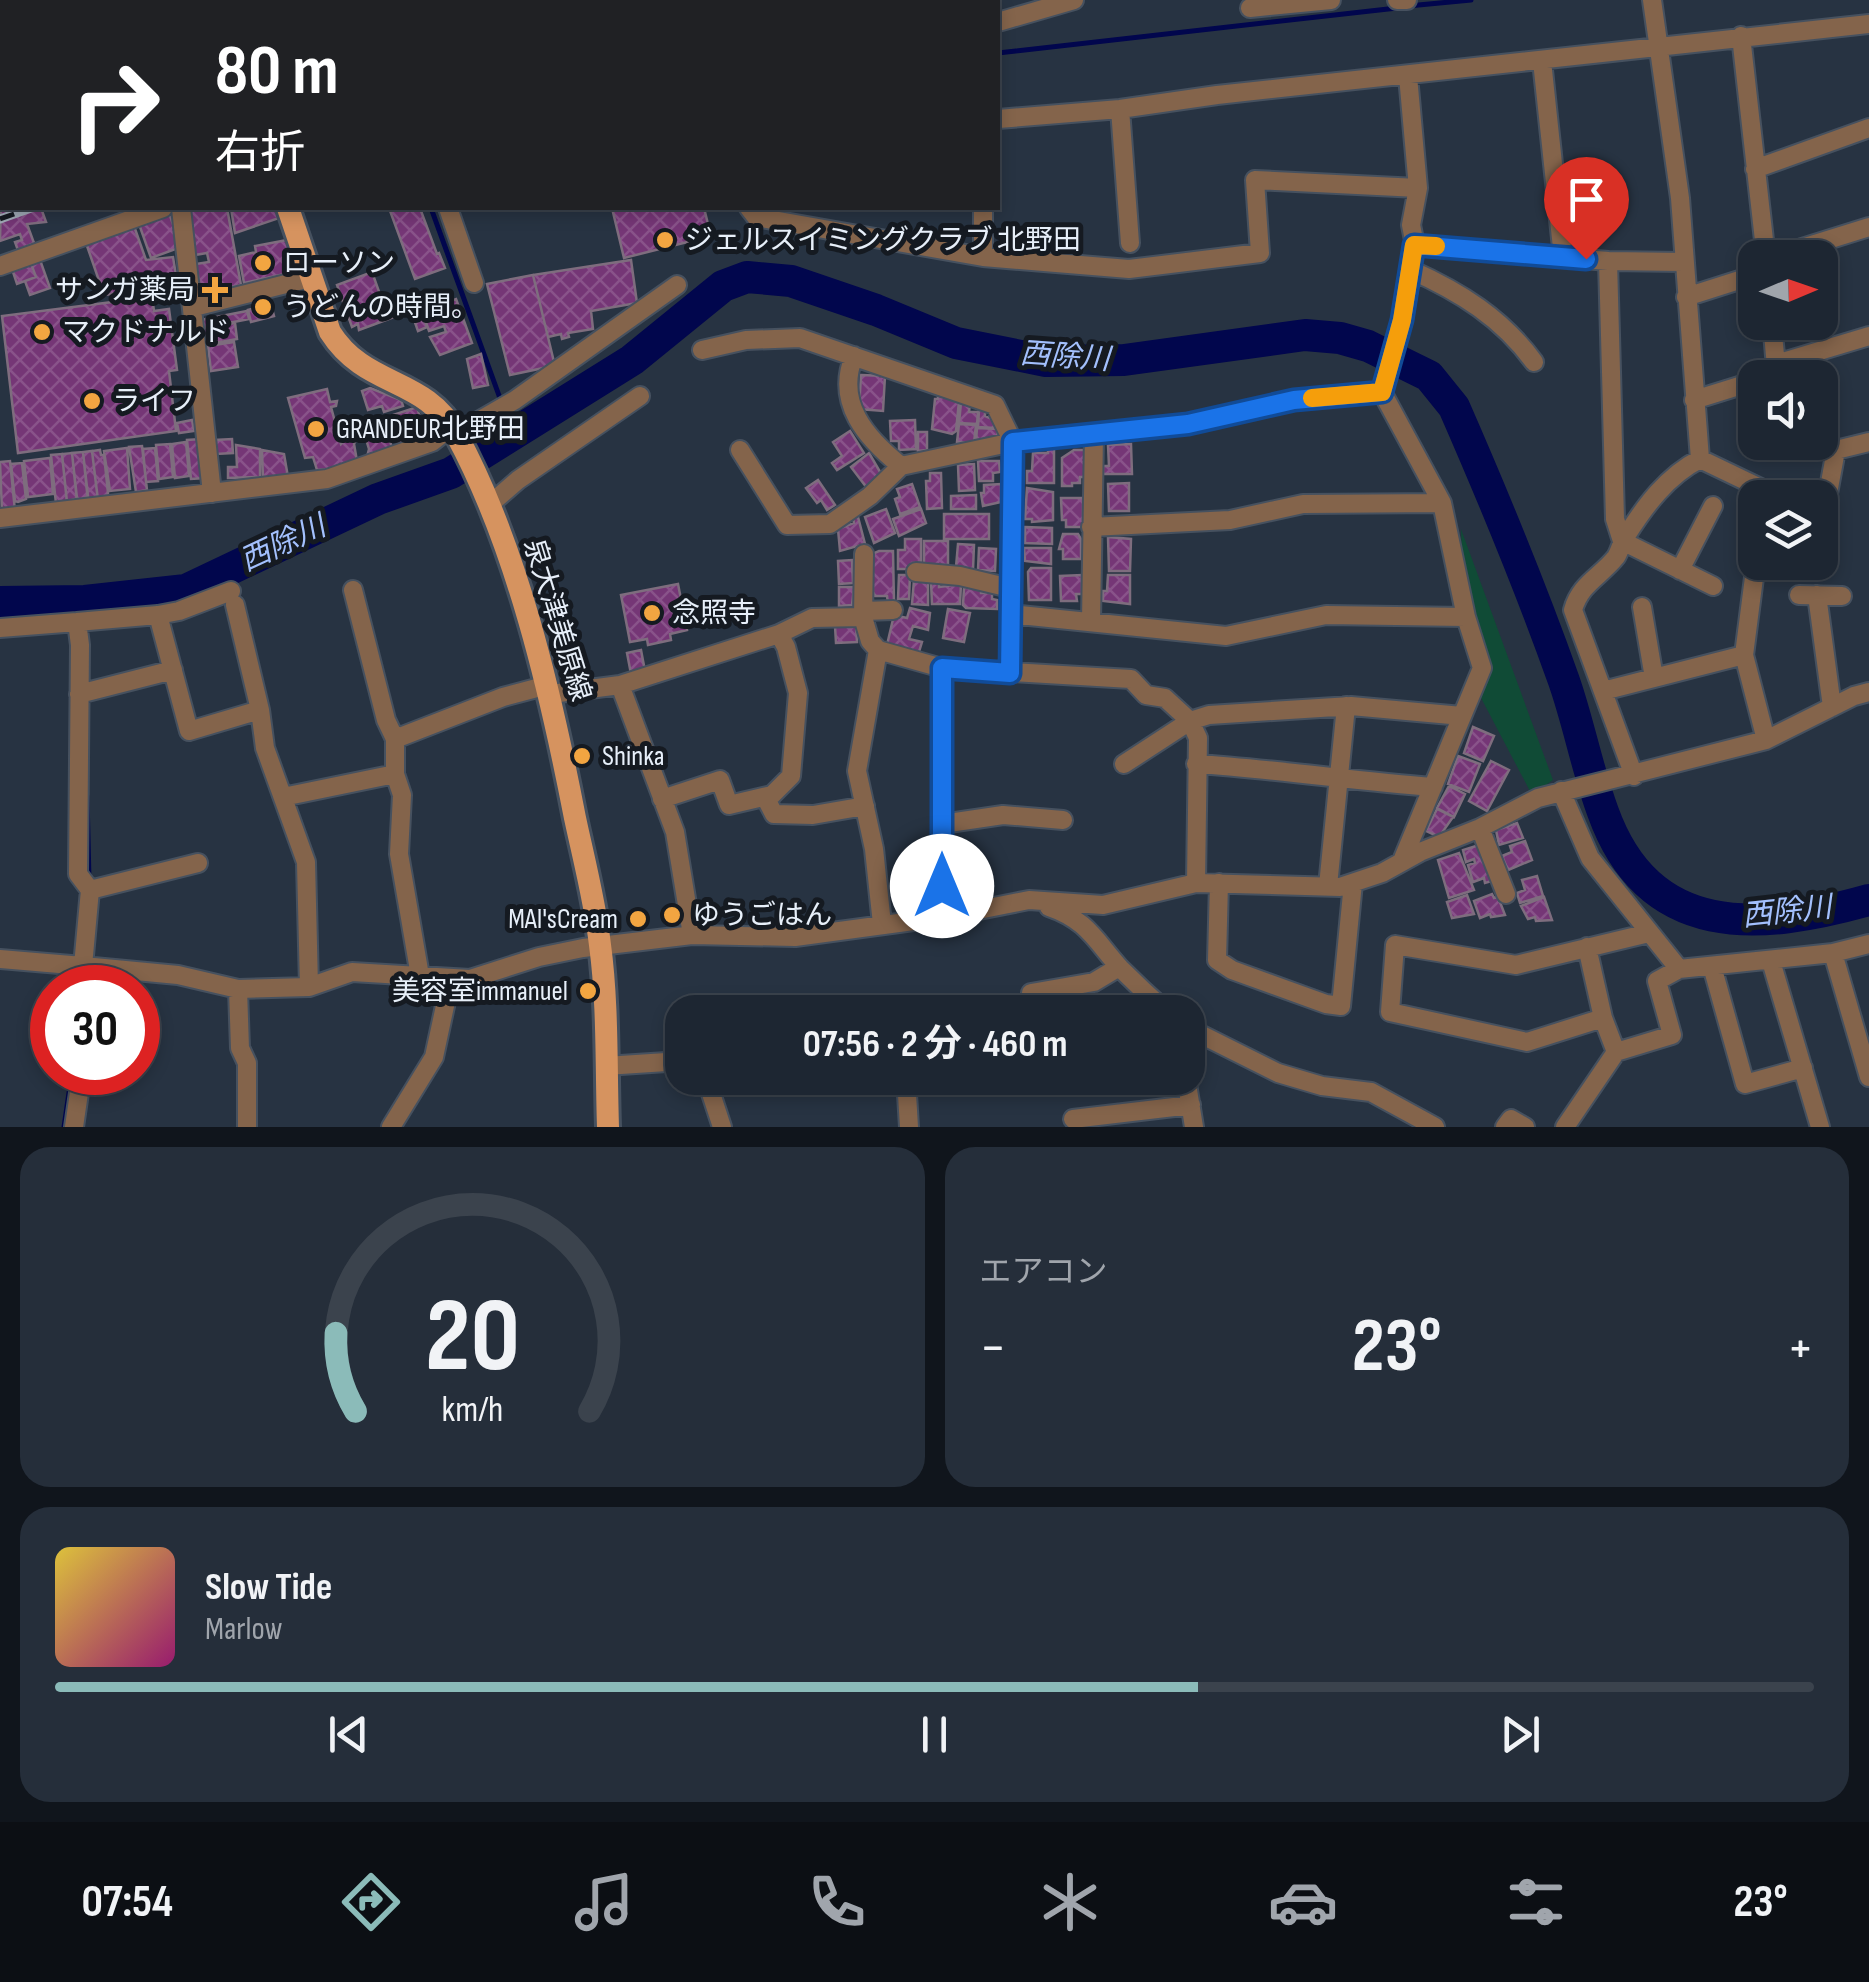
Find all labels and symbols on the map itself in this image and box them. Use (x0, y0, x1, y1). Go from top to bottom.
pin (1544, 157, 1629, 260)
place label: ジェルスイミングクラブ 北野田 (685, 224, 1081, 257)
marker: ジェルスイミングクラブ 北野田 (654, 229, 676, 251)
north arrow (1738, 240, 1838, 340)
place label: ローソン (283, 247, 395, 280)
marker: ローソン (252, 252, 274, 274)
place label: サンガ薬局 (55, 274, 195, 307)
marker: サンガ薬局 (204, 279, 226, 301)
place label: うどんの時間。 (283, 291, 479, 324)
marker: うどんの時間。 (252, 296, 274, 318)
place label: マクドナルド (62, 316, 230, 349)
marker: マクドナルド (31, 321, 53, 343)
water label: 西除川 (1019, 336, 1114, 378)
place label: ライフ (112, 385, 196, 418)
marker: ライフ (81, 390, 103, 412)
place label: GRANDEUR北野田 (336, 413, 525, 446)
marker: GRANDEUR北野田 (305, 418, 327, 440)
water label: 西除川 (235, 507, 334, 579)
street label: 泉大津美原線 (517, 535, 597, 705)
place label: 念照寺 (672, 597, 756, 630)
marker: 念照寺 (641, 602, 663, 624)
place label: Shinka (602, 740, 665, 773)
marker: Shinka (571, 745, 593, 767)
position arrow (890, 834, 994, 938)
water label: 西除川 (1740, 889, 1837, 935)
place label: ゆうごはん (692, 899, 832, 932)
place label: MAI'sCream (508, 903, 618, 936)
marker: ゆうごはん (661, 904, 683, 926)
marker: MAI'sCream (627, 908, 649, 930)
speed limit sign: 30 (30, 965, 160, 1095)
place label: 美容室immanuel (392, 975, 568, 1008)
marker: 美容室immanuel (577, 980, 599, 1002)

